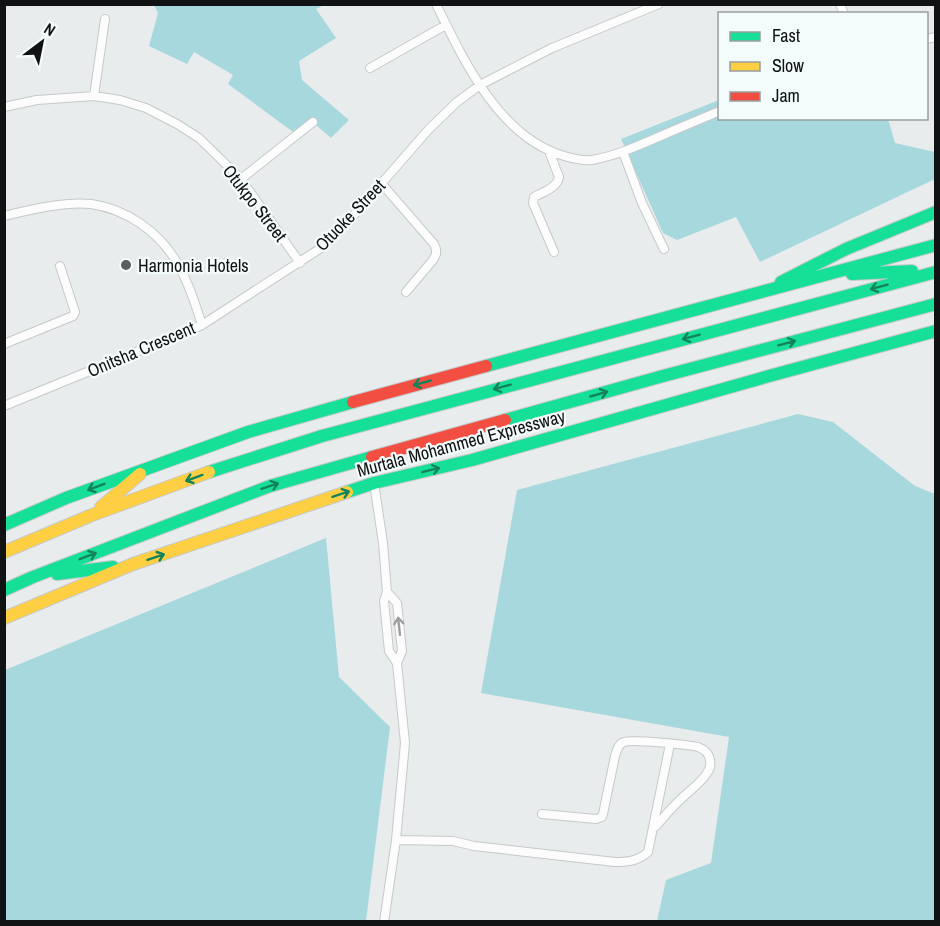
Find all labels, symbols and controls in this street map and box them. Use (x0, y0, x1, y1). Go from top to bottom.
north arrow (12, 12, 72, 72)
legend (718, 12, 928, 120)
text: N (40, 17, 60, 41)
text: Fast (772, 23, 800, 48)
text: Slow (772, 53, 804, 78)
text: Jam (772, 83, 800, 108)
street label: Otukpo Street (217, 159, 293, 247)
street label: Otuoke Street (309, 174, 391, 256)
place label: Harmonia Hotels (138, 253, 249, 278)
marker: Harmonia Hotels (119, 258, 133, 272)
one-way arrow (870, 281, 889, 293)
street label: Onitsha Crescent (83, 315, 199, 383)
one-way arrow (681, 332, 700, 343)
one-way arrow (777, 337, 796, 348)
one-way arrow (413, 377, 432, 389)
one-way arrow (493, 382, 512, 394)
one-way arrow (589, 388, 608, 399)
street label: Murtala Mohammed Expressway (354, 403, 569, 483)
one-way arrow (421, 463, 440, 475)
one-way arrow (185, 473, 204, 484)
one-way arrow (260, 480, 279, 491)
one-way arrow (87, 482, 106, 493)
one-way arrow (331, 488, 350, 499)
one-way arrow (78, 549, 96, 560)
one-way arrow (146, 550, 165, 561)
one-way arrow (393, 617, 404, 637)

